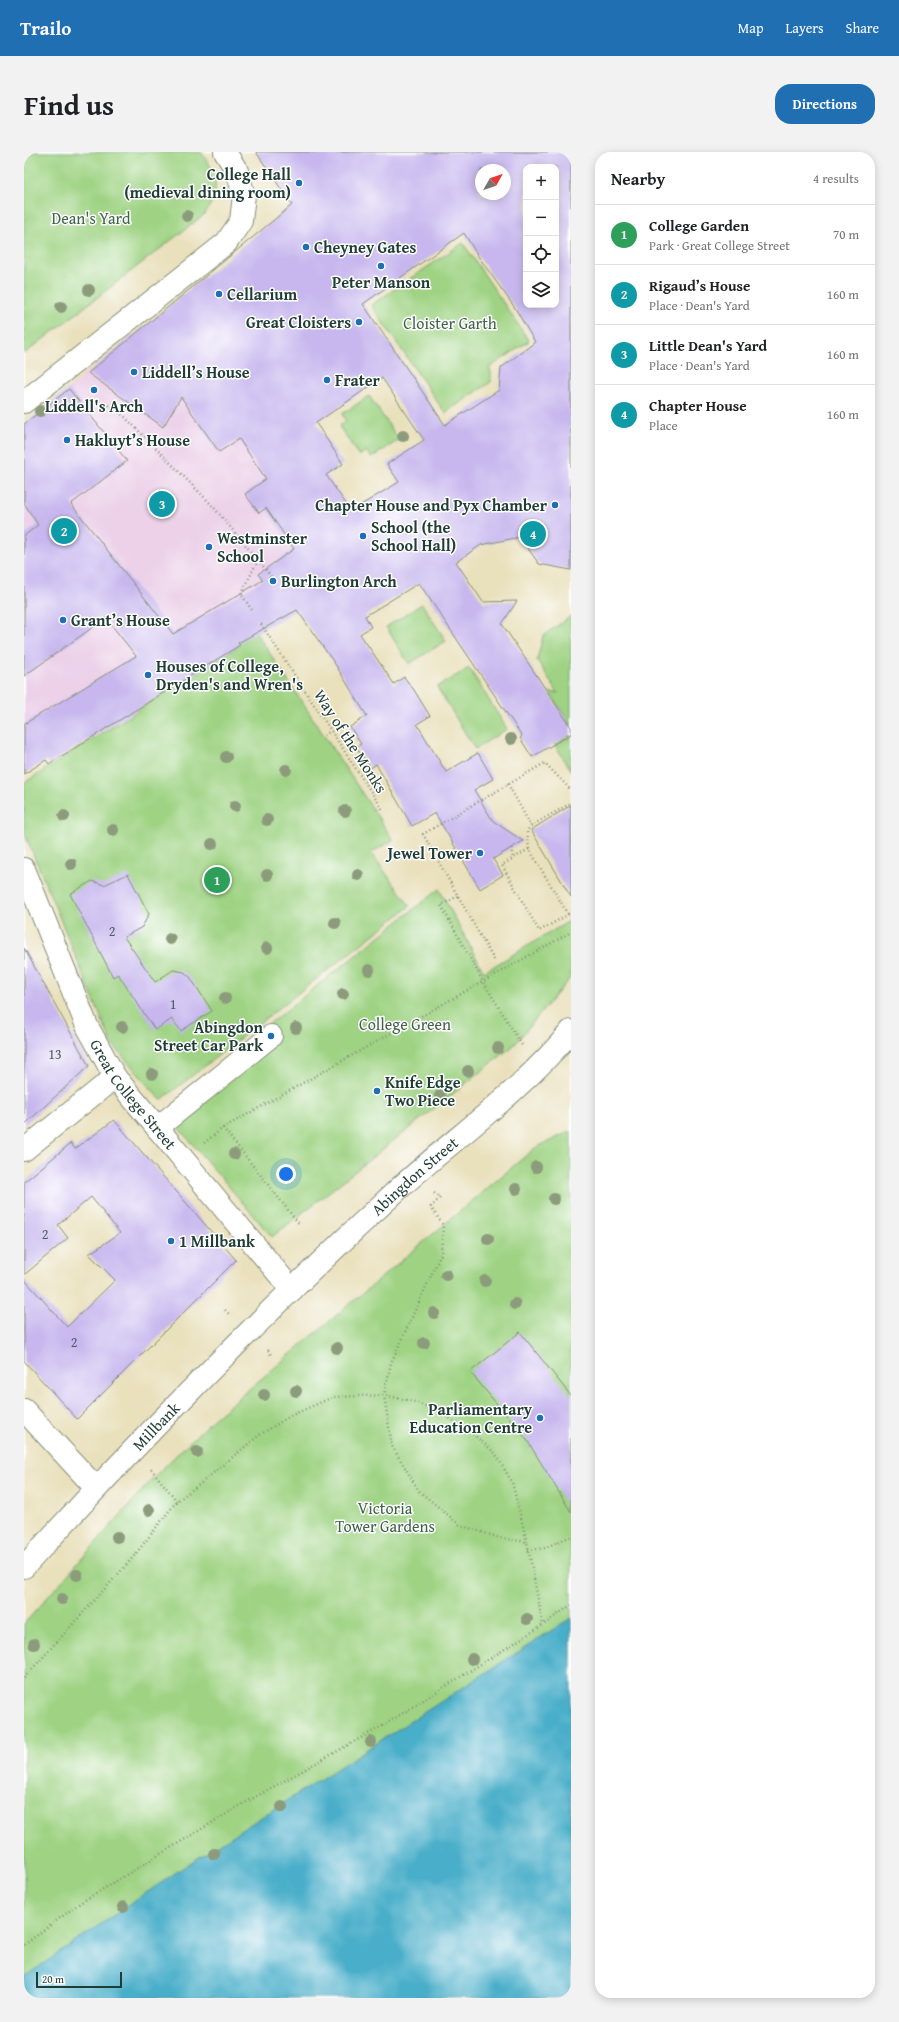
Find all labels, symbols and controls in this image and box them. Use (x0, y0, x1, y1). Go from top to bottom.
text: Trailo (20, 14, 71, 42)
text: Map (738, 18, 764, 38)
text: Layers (786, 18, 824, 38)
text: Share (846, 18, 879, 38)
text: Find us (24, 84, 114, 125)
button: Directions (775, 84, 875, 124)
place label: College Hall (medieval dining room) (124, 162, 291, 204)
north arrow (475, 164, 511, 200)
map controls (523, 164, 559, 308)
button: + (523, 164, 559, 200)
text: Nearby (611, 166, 665, 191)
text: 4 results (813, 169, 859, 188)
marker: College Hall (medieval dining room) (294, 178, 304, 188)
button: − (523, 200, 559, 236)
park label: Dean's Yard (52, 206, 131, 230)
text: College Garden (649, 215, 749, 236)
text: 1 (621, 225, 627, 244)
text: 70 m (833, 225, 859, 244)
place label: Cheyney Gates (314, 235, 416, 259)
button: locate (523, 236, 559, 272)
text: Park · Great College Street (649, 236, 790, 255)
marker: Cheyney Gates (301, 242, 311, 252)
marker: Peter Manson (376, 261, 386, 271)
place label: Peter Manson (332, 270, 431, 294)
button: layers (523, 272, 559, 308)
text: Rigaud’s House (649, 275, 750, 296)
place label: Cellarium (227, 282, 298, 306)
text: 2 (621, 285, 627, 304)
text: 160 m (827, 285, 859, 304)
marker: Cellarium (214, 289, 224, 299)
text: Place · Dean's Yard (649, 296, 750, 315)
place label: Great Cloisters (246, 310, 351, 334)
park label: Cloister Garth (403, 311, 497, 335)
marker: Great Cloisters (354, 317, 364, 327)
text: Little Dean's Yard (649, 335, 767, 356)
text: 3 (621, 345, 627, 364)
text: 160 m (827, 345, 859, 364)
text: Place · Dean's Yard (649, 356, 750, 375)
place label: Liddell’s House (142, 360, 250, 384)
marker: Liddell’s House (129, 367, 139, 377)
place label: Frater (335, 368, 381, 392)
marker: Frater (322, 375, 332, 385)
marker: Liddell's Arch (89, 385, 99, 395)
place label: Liddell's Arch (45, 394, 144, 418)
text: Chapter House (649, 395, 747, 416)
text: 4 (621, 405, 627, 424)
text: 160 m (827, 405, 859, 424)
text: Place (649, 416, 678, 435)
place label: Hakluyt’s House (75, 428, 190, 452)
marker: Hakluyt’s House (62, 435, 72, 445)
pin: 3 (149, 489, 175, 519)
place label: Chapter House and Pyx Chamber (315, 493, 548, 517)
marker: Chapter House and Pyx Chamber (550, 500, 560, 510)
place label: School (the School Hall) (371, 515, 456, 557)
pin: 2 (51, 516, 77, 546)
pin: 4 (520, 519, 546, 549)
place label: Westminster School (217, 526, 308, 568)
marker: School (the School Hall) (358, 531, 368, 541)
marker: Westminster School (204, 542, 214, 552)
place label: Burlington Arch (281, 569, 397, 593)
marker: Burlington Arch (268, 576, 278, 586)
place label: Grant’s House (71, 608, 170, 632)
marker: Grant’s House (58, 615, 68, 625)
place label: Houses of College, Dryden's and Wren's (156, 654, 303, 696)
marker: Houses of College, Dryden's and Wren's (143, 670, 153, 680)
street label: Way of the Monks (308, 684, 394, 798)
place label: Jewel Tower (385, 841, 473, 865)
marker: Jewel Tower (475, 848, 485, 858)
pin: 1 (204, 865, 230, 895)
house number: 2 (109, 921, 115, 941)
house number: 1 (170, 994, 176, 1014)
park label: College Green (359, 1012, 451, 1036)
place label: Abingdon Street Car Park (154, 1015, 264, 1057)
marker: Abingdon Street Car Park (266, 1031, 276, 1041)
street label: Great College Street (84, 1035, 183, 1155)
house number: 13 (48, 1044, 62, 1064)
place label: Knife Edge Two Piece (385, 1070, 461, 1112)
marker: Knife Edge Two Piece (372, 1086, 382, 1096)
street label: Abingdon Street (365, 1130, 464, 1221)
your location (276, 1164, 296, 1184)
house number: 2 (42, 1224, 48, 1244)
place label: 1 Millbank (179, 1229, 256, 1253)
marker: 1 Millbank (166, 1236, 176, 1246)
house number: 2 (71, 1332, 77, 1352)
street label: Millbank (127, 1396, 186, 1456)
place label: Parliamentary Education Centre (410, 1397, 533, 1439)
marker: Parliamentary Education Centre (535, 1413, 545, 1423)
park label: Victoria Tower Gardens (335, 1496, 435, 1538)
scale bar (36, 1970, 122, 1989)
text: 20 m (42, 1971, 64, 1987)

